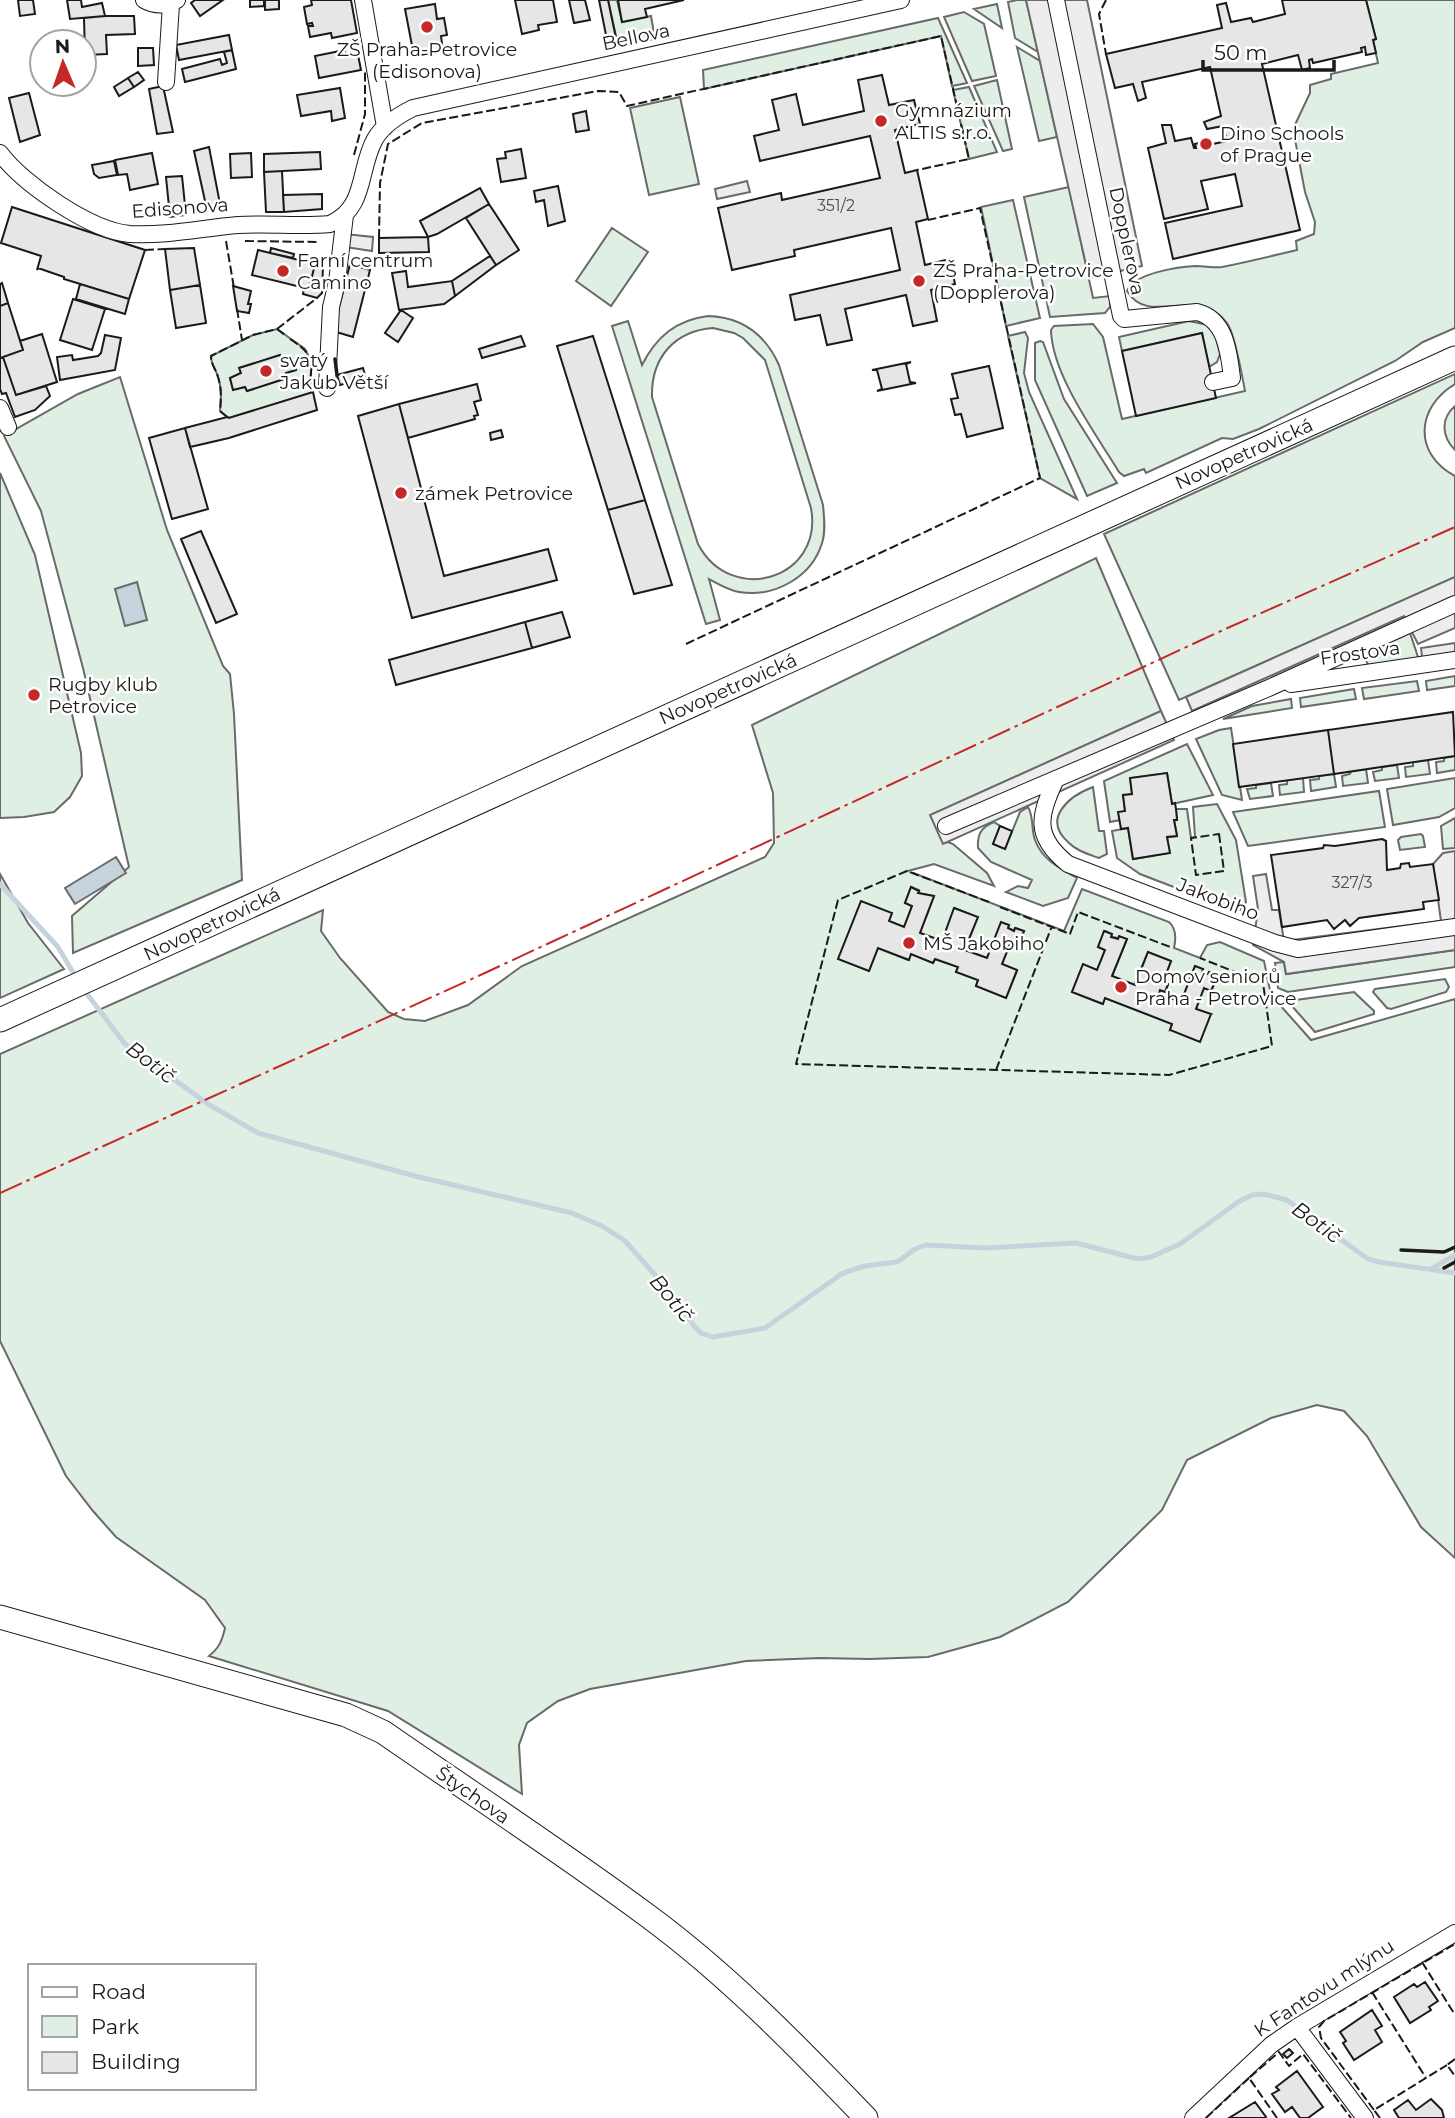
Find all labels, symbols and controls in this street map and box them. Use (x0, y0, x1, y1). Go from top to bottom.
marker: ZŠ Praha-Petrovice (Edisonova) (419, 19, 435, 35)
street label: Bellova (600, 19, 672, 55)
north arrow (28, 28, 98, 98)
scale bar (1203, 28, 1334, 72)
text: N (54, 35, 71, 58)
place label: ZŠ Praha-Petrovice (Edisonova) (337, 38, 517, 83)
text: 50 m (1214, 40, 1268, 65)
place label: Gymnázium ALTIS s.r.o. (895, 99, 1012, 144)
marker: Gymnázium ALTIS s.r.o. (873, 113, 889, 129)
place label: Dino Schools of Prague (1220, 122, 1344, 167)
marker: Dino Schools of Prague (1198, 136, 1214, 152)
street label: Dopplerova (1104, 185, 1150, 297)
street label: Edisonova (131, 193, 229, 223)
house number: 351/2 (817, 196, 855, 215)
place label: Farní centrum Camino (297, 249, 433, 294)
place label: ZŠ Praha-Petrovice (Dopplerova) (933, 259, 1114, 304)
marker: Farní centrum Camino (275, 263, 291, 279)
marker: ZŠ Praha-Petrovice (Dopplerova) (911, 273, 927, 289)
place label: svatý Jakub Větší (279, 349, 389, 394)
marker: svatý Jakub Větší (258, 363, 274, 379)
street label: Novopetrovická (1172, 413, 1316, 495)
place label: zámek Petrovice (415, 482, 573, 505)
marker: zámek Petrovice (393, 485, 409, 501)
street label: Frostova (1319, 636, 1401, 670)
street label: Novopetrovická (656, 648, 800, 730)
place label: Rugby klub Petrovice (48, 673, 158, 718)
marker: Rugby klub Petrovice (26, 687, 42, 703)
street label: Jakobiho (1173, 872, 1263, 925)
house number: 327/3 (1331, 873, 1373, 892)
street label: Novopetrovická (140, 882, 284, 966)
place label: MŠ Jakobiho (923, 932, 1044, 955)
marker: MŠ Jakobiho (901, 935, 917, 951)
place label: Domov seniorů Praha - Petrovice (1135, 965, 1297, 1010)
marker: Domov seniorů Praha - Petrovice (1113, 979, 1129, 995)
water label: Botič (122, 1035, 181, 1089)
water label: Botič (1287, 1196, 1347, 1248)
water label: Botič (645, 1269, 699, 1327)
street label: Štychova (432, 1761, 514, 1829)
street label: K Fantovu mlýnu (1250, 1934, 1398, 2042)
legend (28, 1964, 256, 2090)
text: Road (91, 1979, 146, 2004)
text: Park (91, 2014, 139, 2039)
text: Building (91, 2049, 181, 2074)

